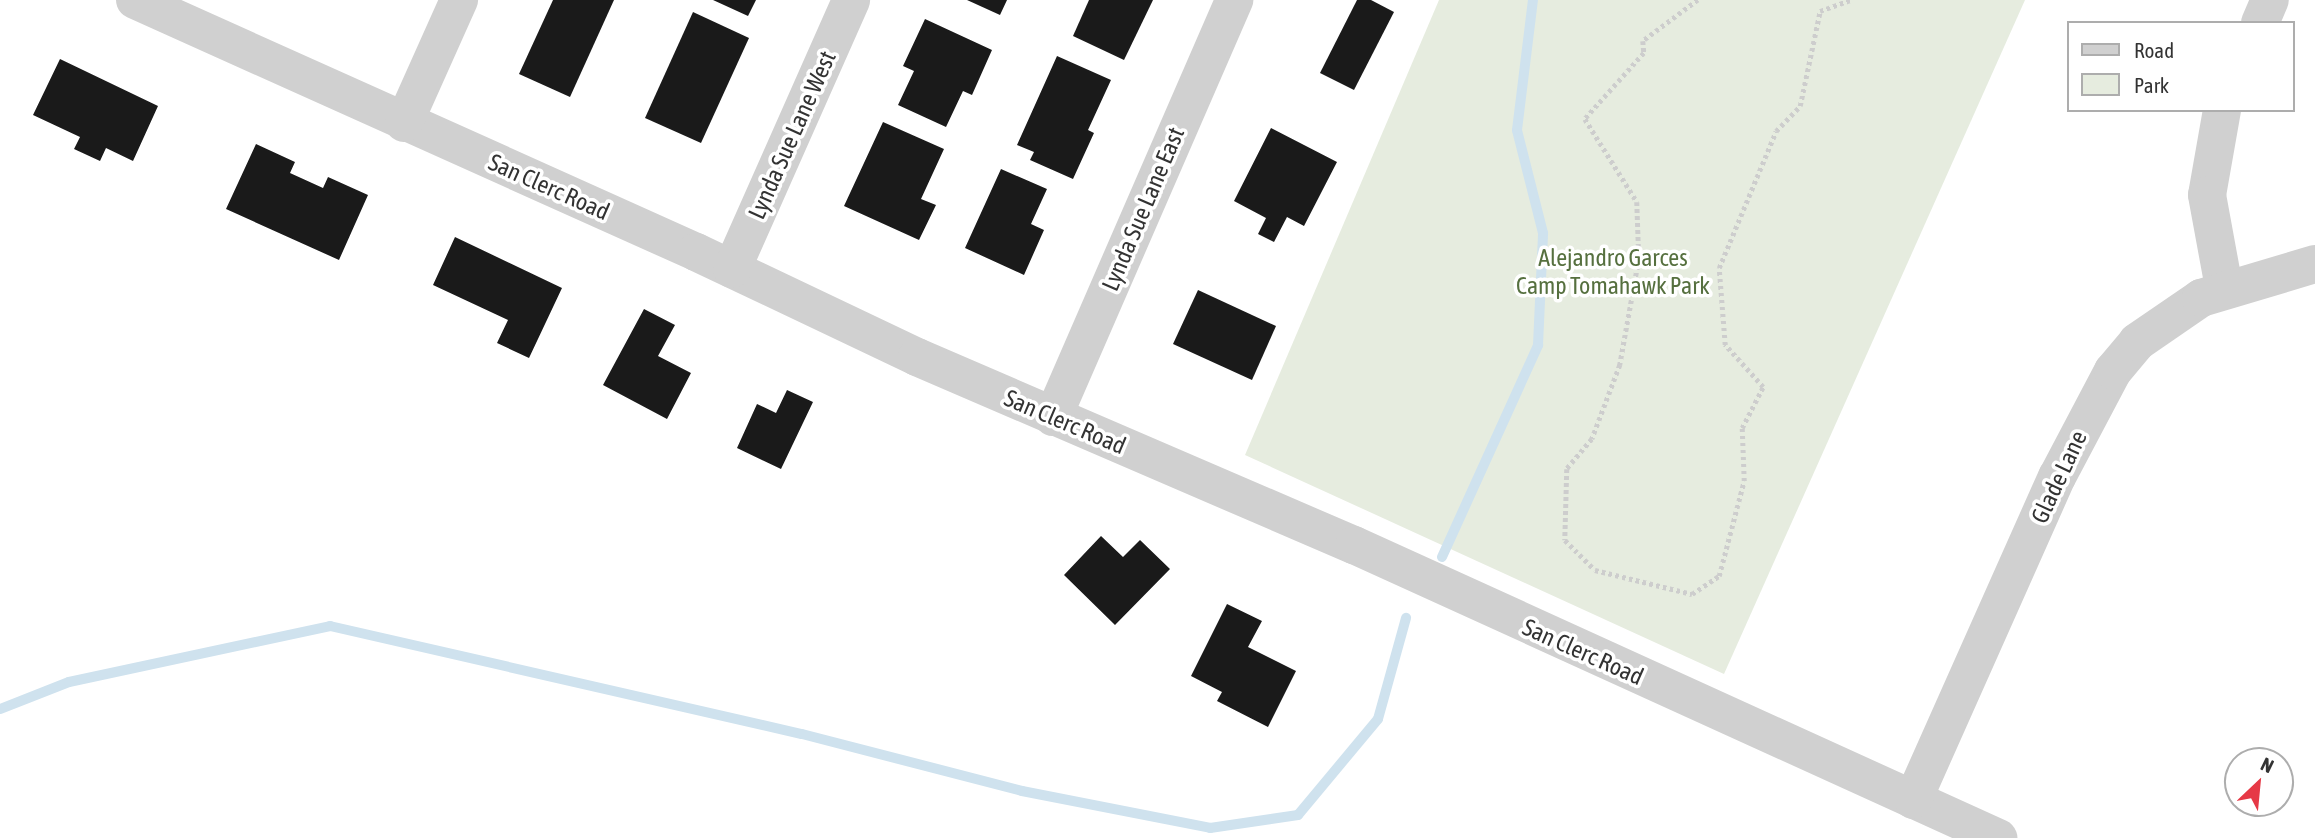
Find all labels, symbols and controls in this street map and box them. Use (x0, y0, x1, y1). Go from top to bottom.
legend (2066, 21, 2294, 112)
text: Road (2134, 38, 2174, 62)
street label: Lynda Sue Lane West (742, 46, 842, 224)
text: Park (2134, 73, 2169, 97)
street label: Lynda Sue Lane East (1096, 123, 1190, 295)
street label: San Clerc Road (484, 148, 614, 226)
park label: Alejandro Garces Camp Tomahawk Park (1516, 244, 1710, 300)
street label: San Clerc Road (1000, 384, 1130, 460)
street label: Glade Lane (2025, 426, 2093, 528)
street label: San Clerc Road (1518, 613, 1648, 691)
north arrow (2224, 747, 2294, 817)
text: N (2257, 753, 2277, 777)

